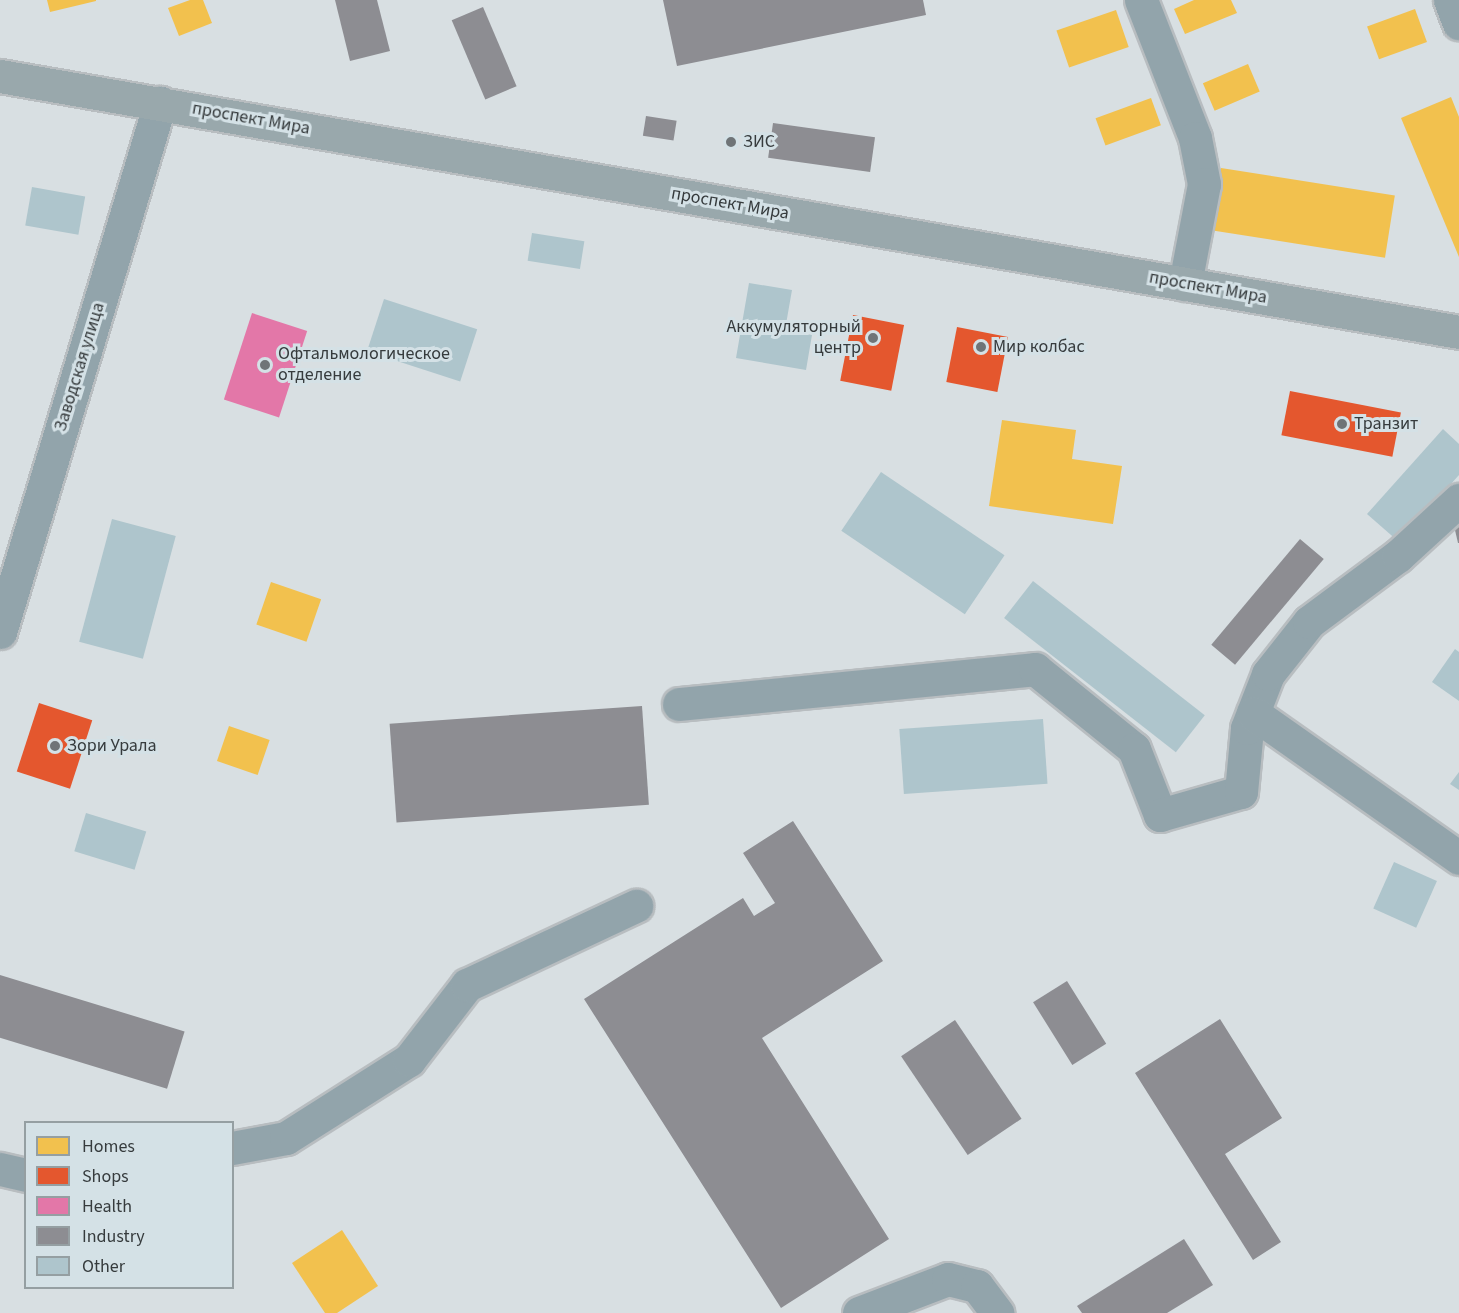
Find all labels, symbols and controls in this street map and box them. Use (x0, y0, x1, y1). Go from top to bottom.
street label: проспект Мира (190, 98, 312, 140)
place label: ЗИС (743, 131, 775, 153)
marker: ЗИС (724, 135, 738, 149)
street label: проспект Мира (669, 183, 791, 225)
street label: проспект Мира (1147, 267, 1269, 309)
street label: Заводская улица (50, 300, 110, 434)
place label: Аккумуляторный центр (727, 317, 861, 360)
marker: Аккумуляторный центр (866, 331, 880, 345)
place label: Мир колбас (993, 336, 1085, 358)
marker: Мир колбас (974, 340, 988, 354)
place label: Офтальмологическое отделение (278, 344, 450, 386)
marker: Офтальмологическое отделение (256, 356, 274, 374)
place label: Транзит (1354, 413, 1418, 435)
marker: Транзит (1335, 417, 1349, 431)
place label: Зори Урала (67, 735, 157, 757)
marker: Зори Урала (48, 739, 62, 753)
legend (24, 1121, 234, 1289)
text: Homes (82, 1134, 135, 1159)
text: Shops (82, 1164, 129, 1189)
text: Health (82, 1194, 132, 1219)
text: Industry (82, 1224, 145, 1249)
text: Other (82, 1254, 125, 1279)

